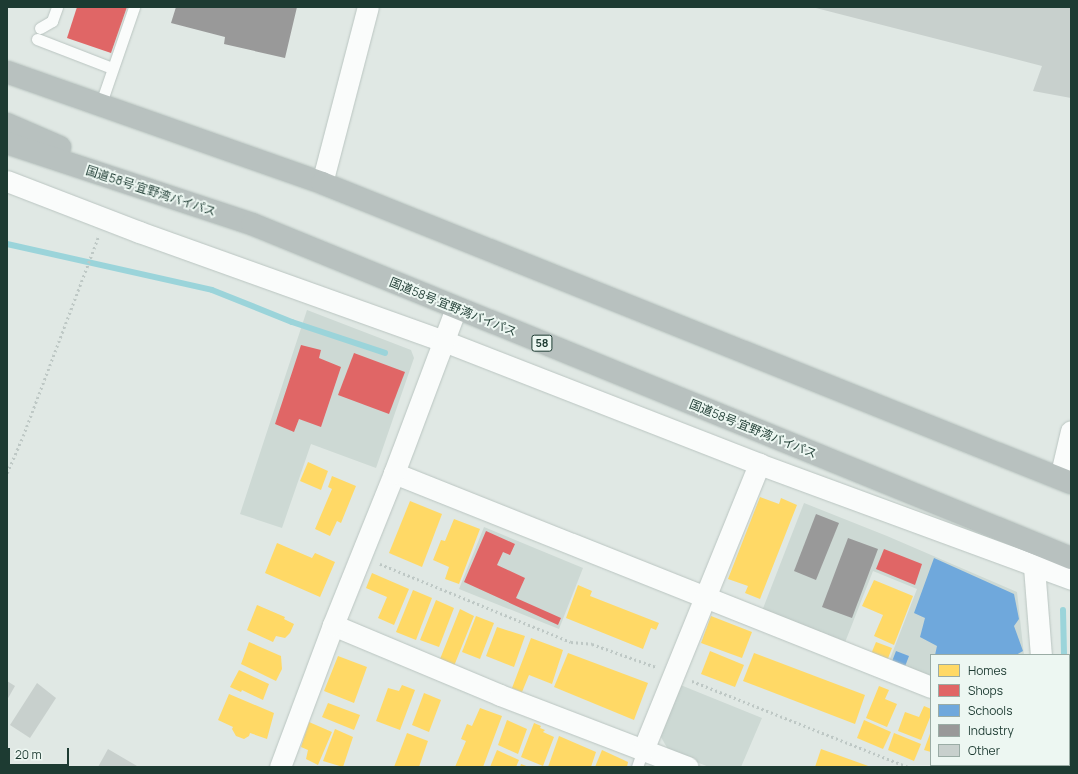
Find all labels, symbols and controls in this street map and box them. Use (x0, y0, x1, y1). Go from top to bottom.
street label: 国道58号 宜野湾バイパス (84, 163, 218, 219)
street label: 国道58号 宜野湾バイパス (387, 275, 519, 339)
road number: 58 (531, 334, 553, 352)
street label: 国道58号 宜野湾バイパス (687, 397, 819, 461)
legend (930, 654, 1070, 766)
text: Homes (968, 662, 1007, 679)
text: Shops (968, 682, 1003, 699)
text: Schools (968, 702, 1012, 719)
text: Industry (968, 722, 1014, 739)
scale bar (10, 740, 71, 766)
text: Other (968, 742, 1000, 759)
text: 20 m (15, 746, 42, 763)

